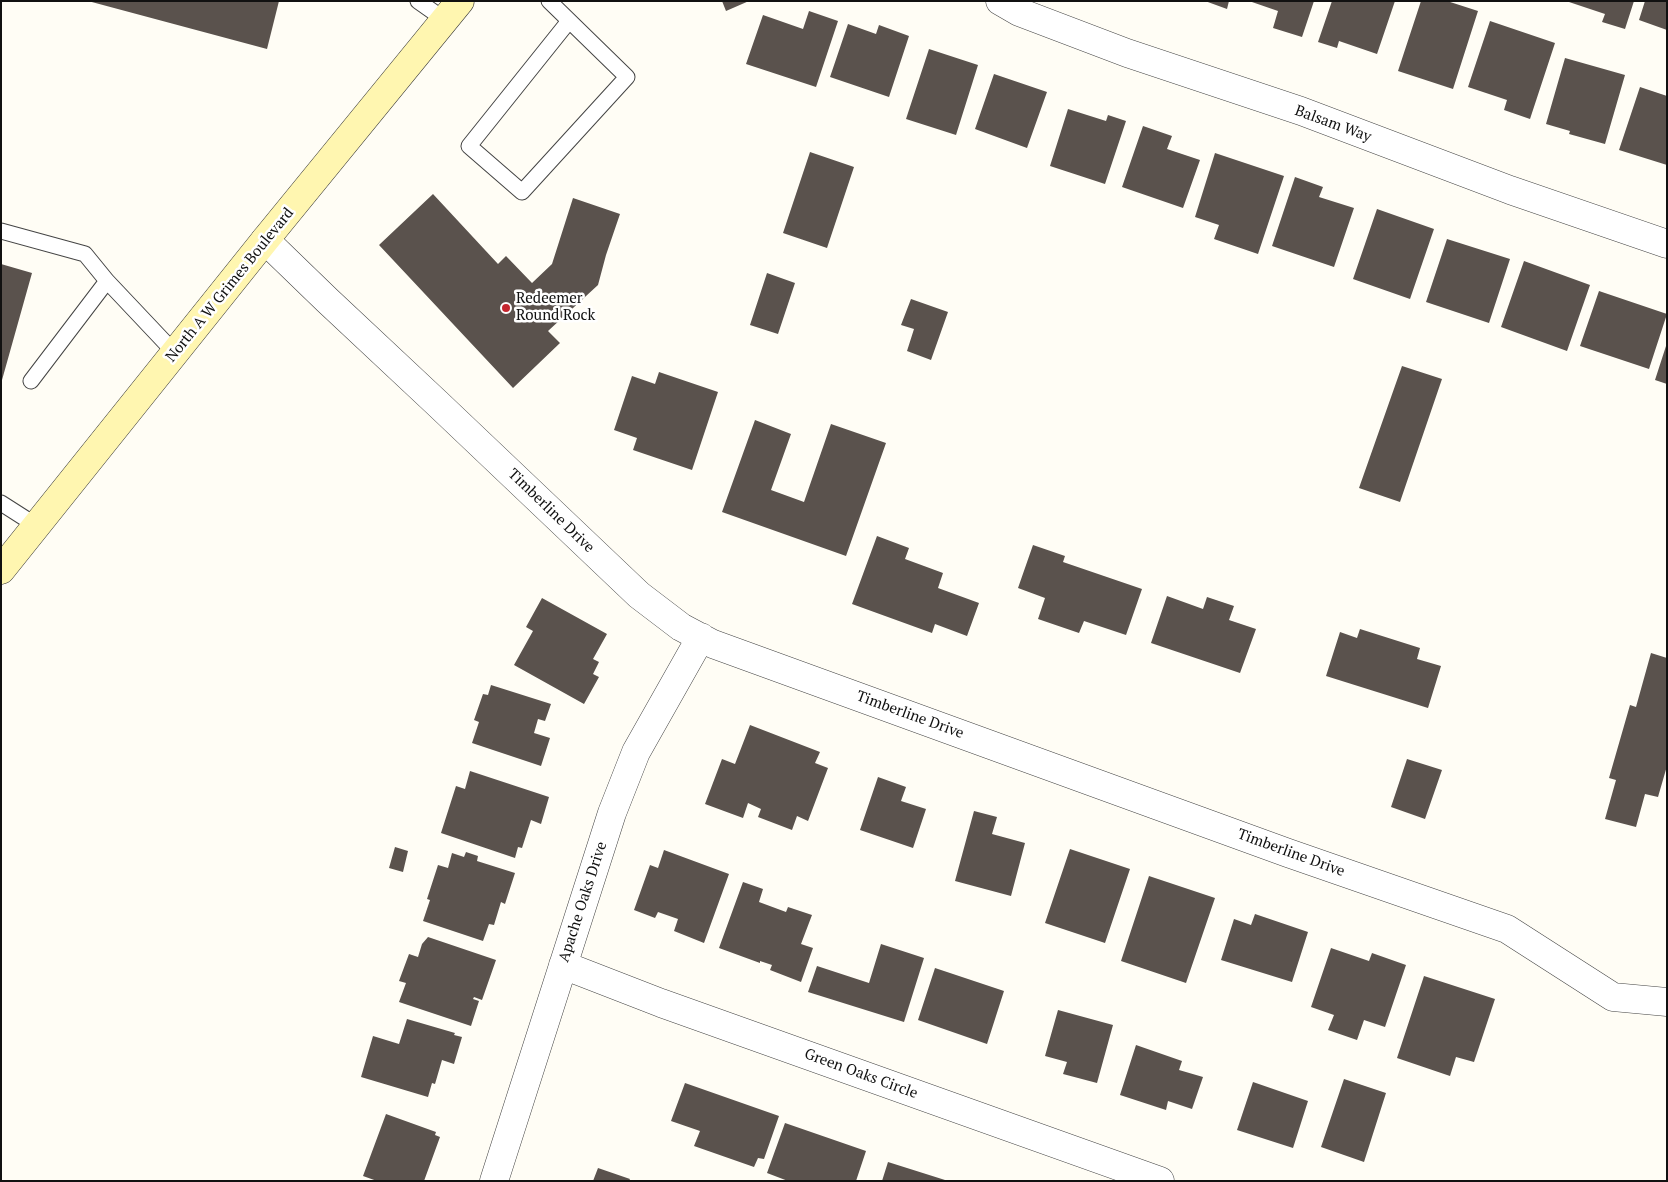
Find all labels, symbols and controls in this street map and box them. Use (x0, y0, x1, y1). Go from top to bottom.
street label: Balsam Way (1292, 102, 1374, 146)
street label: North A W Grimes Boulevard (162, 204, 298, 366)
place label: Redeemer Round Rock (516, 290, 595, 325)
marker: Redeemer Round Rock (500, 302, 512, 314)
street label: Timberline Drive (504, 465, 598, 557)
street label: Timberline Drive (854, 687, 966, 743)
street label: Timberline Drive (1235, 825, 1347, 881)
street label: Apache Oaks Drive (555, 839, 611, 965)
street label: Green Oaks Circle (802, 1045, 920, 1103)

